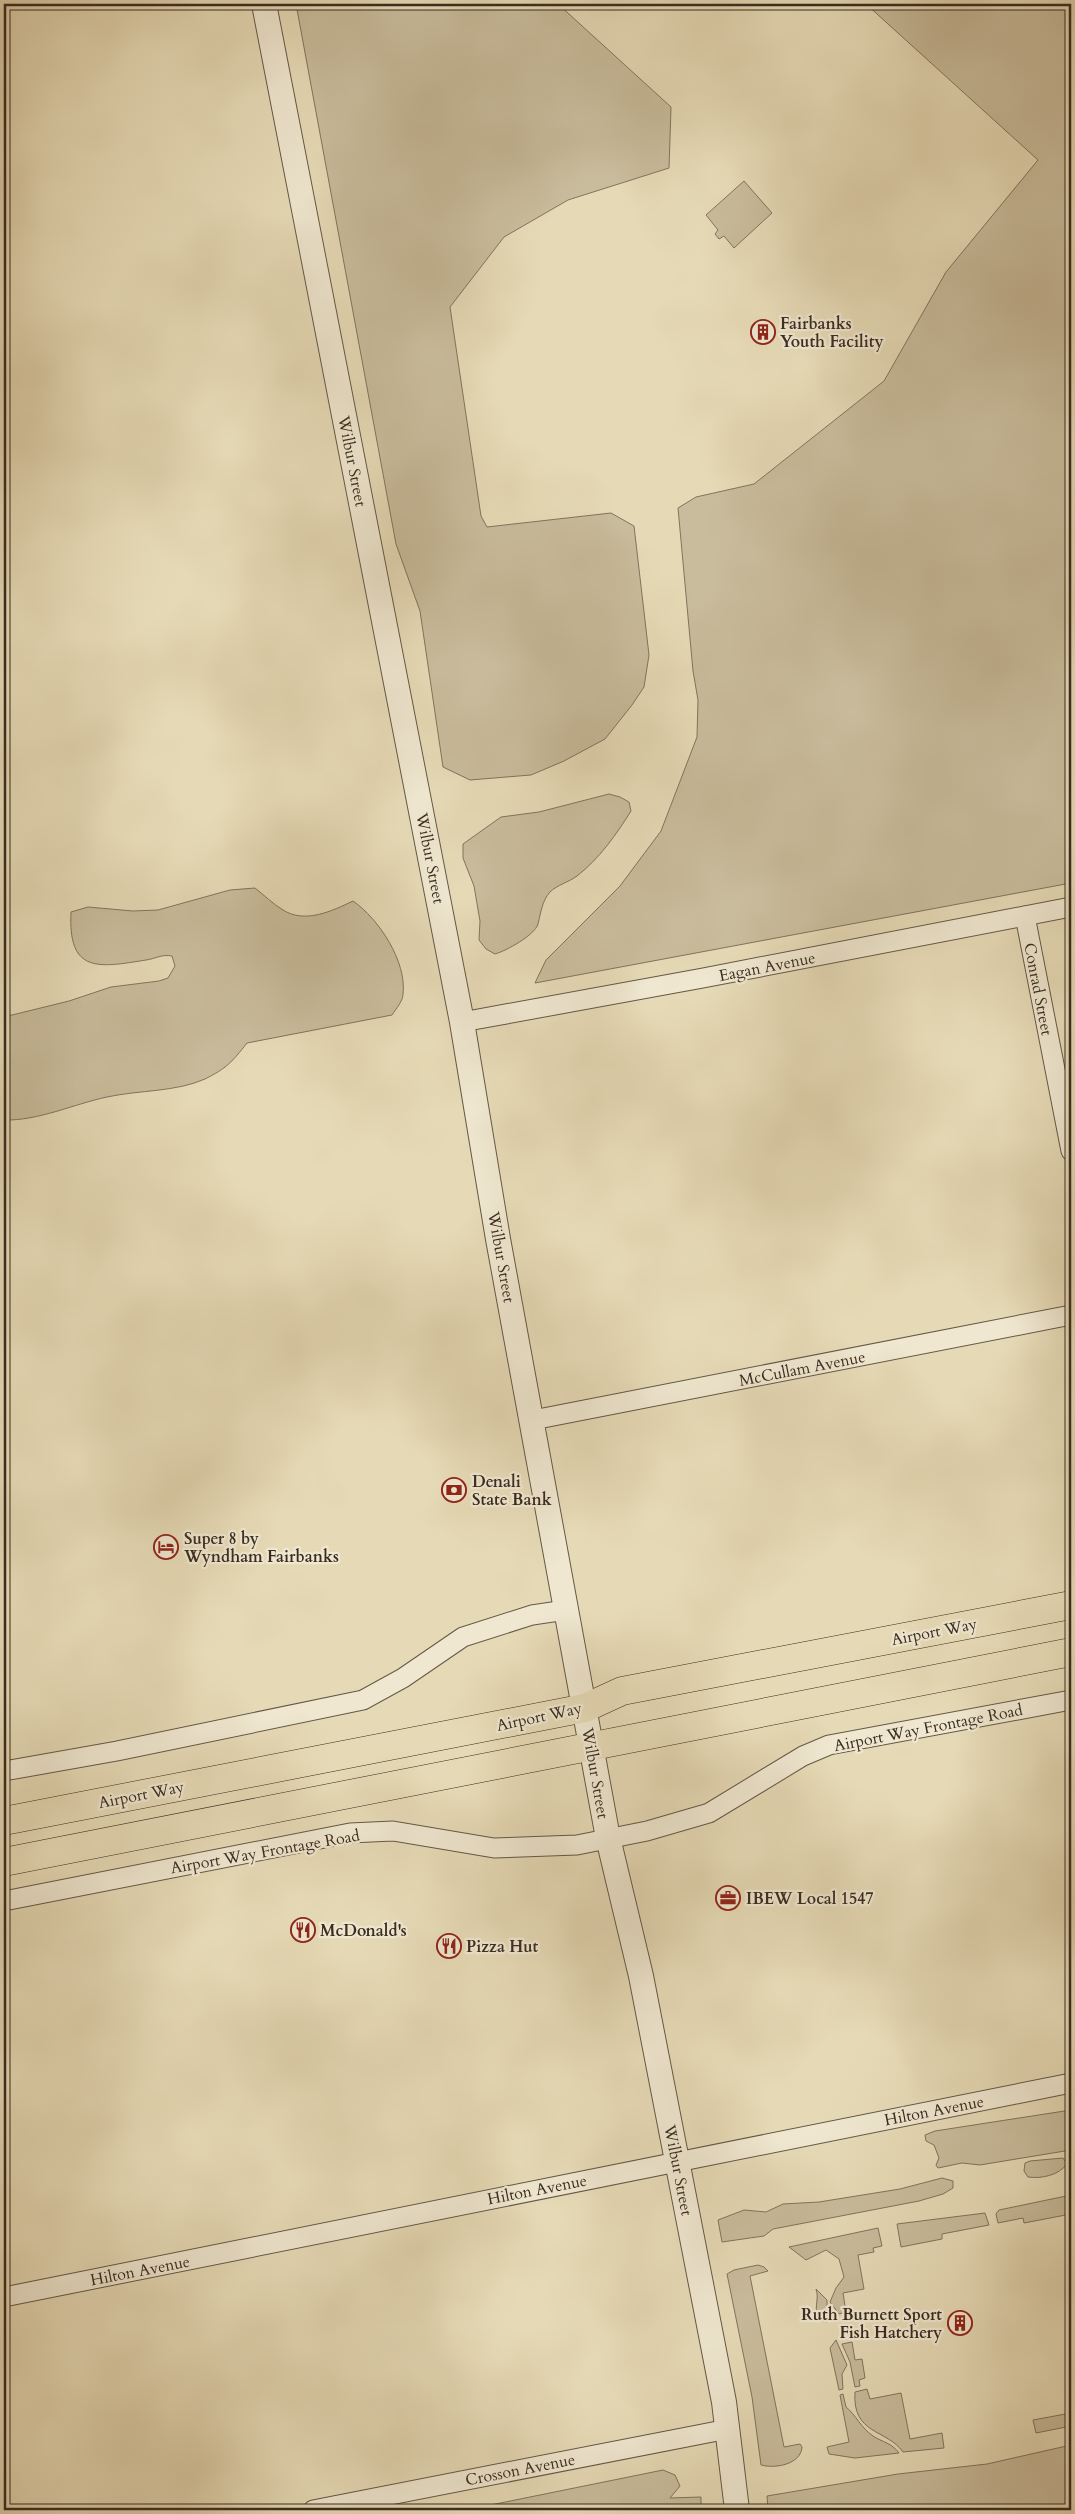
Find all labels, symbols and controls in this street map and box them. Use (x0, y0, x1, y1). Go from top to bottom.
place label: Fairbanks Youth Facility (780, 313, 884, 353)
building icon: Fairbanks Youth Facility (750, 319, 776, 345)
street label: Wilbur Street (332, 413, 372, 509)
street label: Wilbur Street (410, 810, 450, 906)
street label: Conrad Street (1018, 941, 1058, 1037)
street label: Eagan Avenue (717, 947, 817, 987)
street label: Wilbur Street (482, 1209, 520, 1305)
street label: McCullam Avenue (737, 1346, 867, 1392)
place label: Denali State Bank (472, 1471, 552, 1511)
bank icon: Denali State Bank (441, 1477, 467, 1503)
place label: Super 8 by Wyndham Fairbanks (183, 1528, 339, 1568)
hotel icon: Super 8 by Wyndham Fairbanks (153, 1534, 179, 1560)
street label: Airport Way (889, 1613, 980, 1651)
street label: Airport Way (494, 1697, 585, 1737)
street label: Airport Way Frontage Road (832, 1699, 1025, 1757)
street label: Wilbur Street (576, 1725, 614, 1821)
street label: Airport Way (96, 1776, 187, 1814)
street label: Airport Way Frontage Road (169, 1824, 362, 1879)
office icon: IBEW Local 1547 (715, 1885, 741, 1911)
place label: IBEW Local 1547 (746, 1888, 874, 1910)
restaurant icon: McDonald's (290, 1917, 316, 1943)
place label: McDonald's (320, 1920, 407, 1942)
restaurant icon: Pizza Hut (436, 1933, 462, 1959)
place label: Pizza Hut (466, 1936, 539, 1958)
street label: Hilton Avenue (883, 2091, 986, 2131)
street label: Wilbur Street (658, 2122, 698, 2218)
street label: Hilton Avenue (486, 2170, 589, 2210)
street label: Hilton Avenue (89, 2251, 192, 2291)
place label: Ruth Burnett Sport Fish Hatchery (801, 2304, 942, 2344)
building icon: Ruth Burnett Sport Fish Hatchery (947, 2310, 973, 2336)
street label: Crosson Avenue (463, 2449, 577, 2491)

